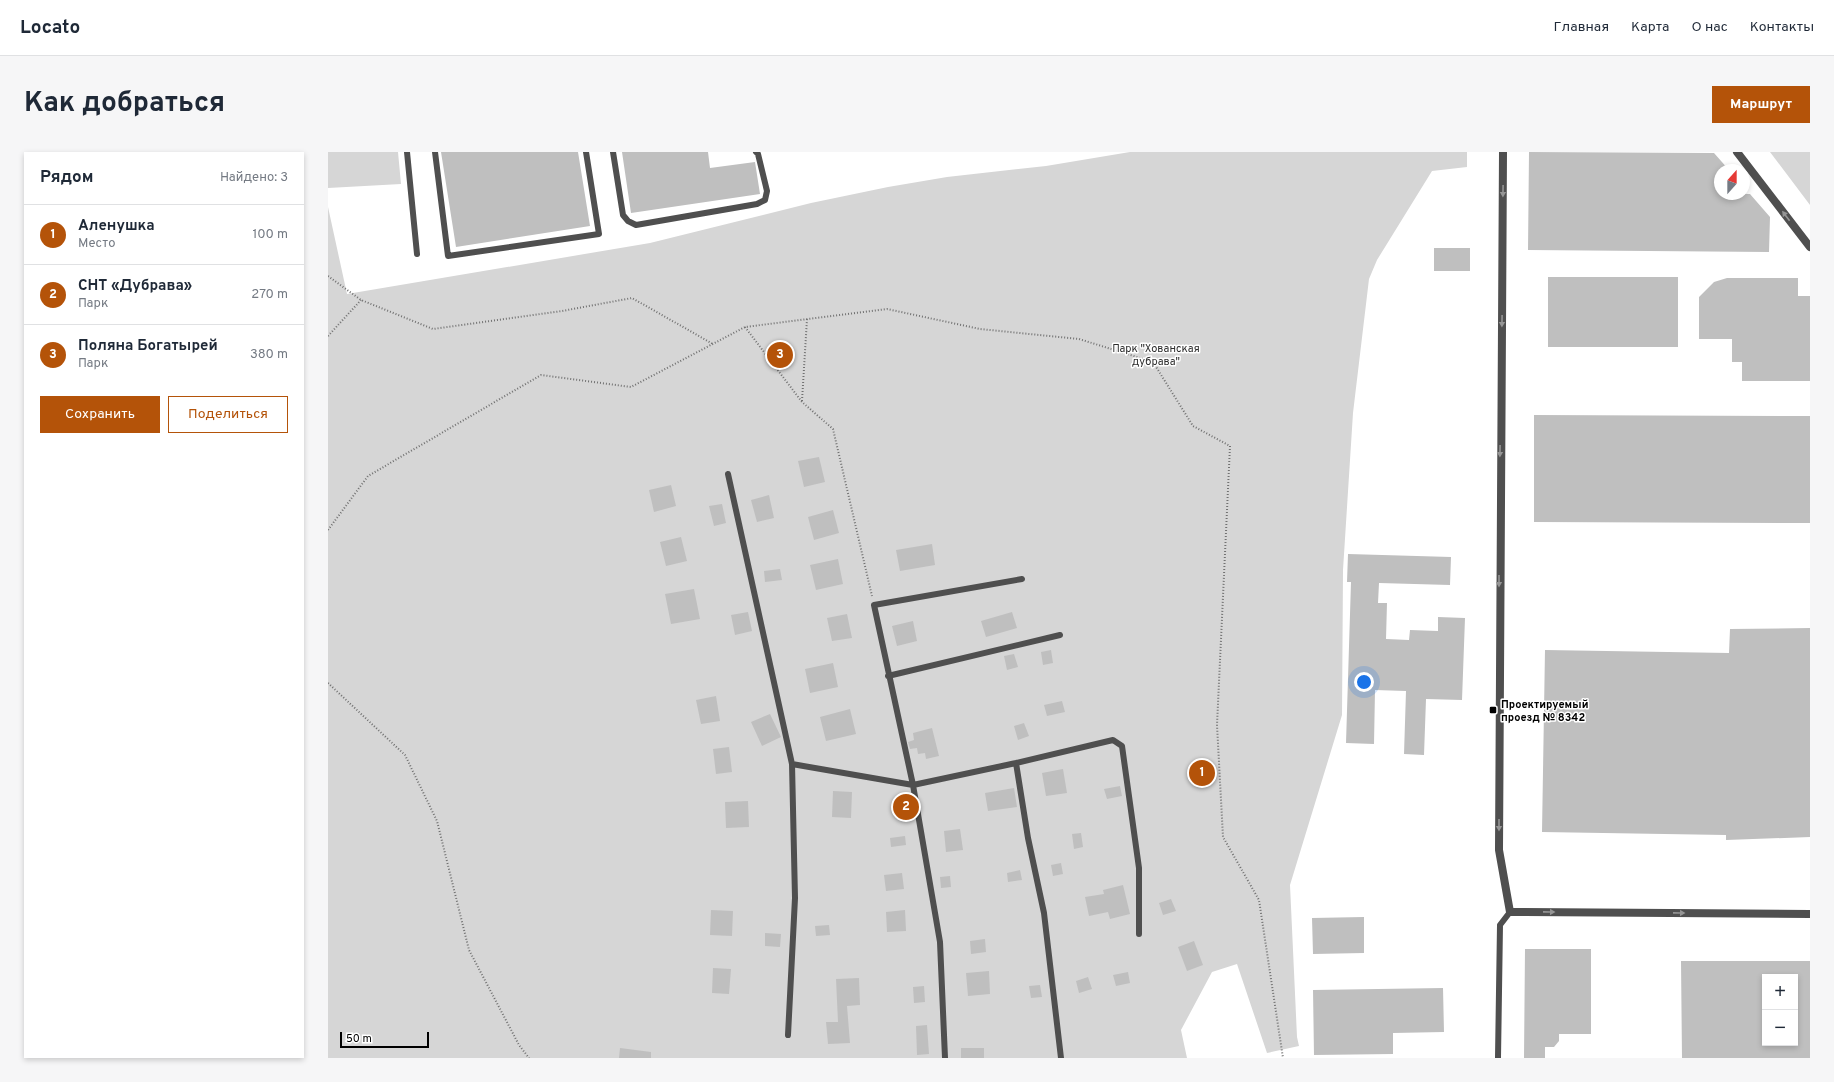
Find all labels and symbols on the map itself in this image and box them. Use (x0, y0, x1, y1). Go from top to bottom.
north arrow (1714, 164, 1750, 200)
one-way arrow (1500, 185, 1506, 198)
one-way arrow (1782, 211, 1791, 222)
one-way arrow (1499, 315, 1505, 328)
pin: 3 (767, 340, 793, 370)
park label: Парк "Хованская дубрава" (1112, 342, 1200, 369)
one-way arrow (1497, 445, 1504, 457)
one-way arrow (1496, 575, 1502, 588)
your location (1354, 672, 1374, 692)
place label: Проектируемый проезд № 8342 (1501, 698, 1588, 725)
marker: Проектируемый проезд № 8342 (1488, 705, 1498, 715)
pin: 1 (1189, 758, 1215, 788)
pin: 2 (893, 792, 919, 822)
one-way arrow (1496, 819, 1502, 832)
one-way arrow (1543, 909, 1556, 915)
one-way arrow (1673, 910, 1686, 916)
scale bar (340, 1030, 429, 1049)

